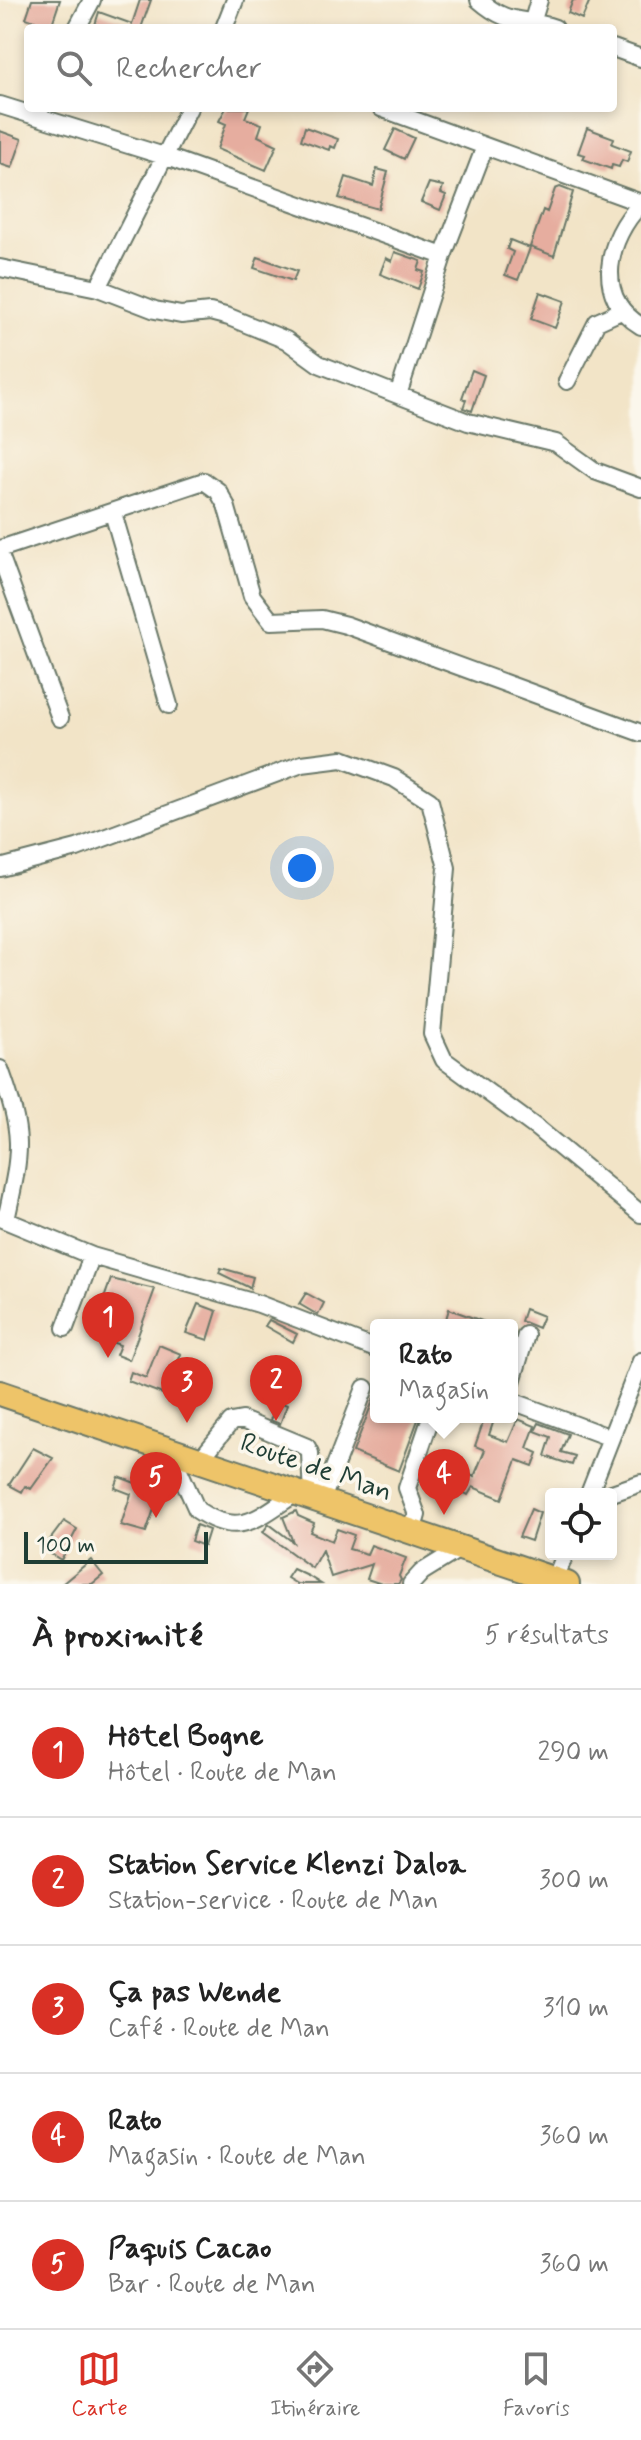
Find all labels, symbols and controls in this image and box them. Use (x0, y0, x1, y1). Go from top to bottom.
search box (24, 24, 617, 112)
icon: search (52, 46, 96, 90)
text: Rechercher (116, 49, 262, 88)
your location (282, 848, 322, 888)
pin: 1 (82, 1292, 134, 1358)
popup (370, 1319, 518, 1423)
text: Rato (399, 1335, 452, 1374)
pin: 2 (250, 1355, 302, 1421)
pin: 3 (161, 1357, 213, 1423)
text: Magasin (399, 1374, 489, 1408)
street label: Route de Man (235, 1425, 397, 1511)
pin: 4 (418, 1449, 470, 1515)
pin: 5 (130, 1452, 182, 1518)
map controls (545, 1488, 617, 1560)
button: locate (545, 1488, 617, 1560)
scale bar (24, 1528, 208, 1564)
text: 100 m (36, 1532, 95, 1560)
text: À proximité (32, 1614, 203, 1659)
text: 5 résultats (485, 1619, 609, 1653)
text: Hôtel Bogne (108, 1717, 264, 1756)
text: 1 (52, 1736, 64, 1770)
text: 290 m (537, 1736, 609, 1770)
text: Hôtel · Route de Man (108, 1756, 337, 1790)
text: Station Service Klenzi Daloa (108, 1845, 466, 1884)
text: 2 (52, 1864, 64, 1898)
text: 300 m (539, 1864, 609, 1898)
text: Station-service · Route de Man (108, 1884, 438, 1918)
text: Ça pas Wende (108, 1973, 281, 2012)
text: 3 (52, 1992, 64, 2026)
text: 310 m (543, 1992, 609, 2026)
text: Café · Route de Man (108, 2012, 330, 2046)
text: Rato (108, 2101, 162, 2140)
text: 4 (50, 2120, 66, 2154)
text: 360 m (540, 2120, 609, 2154)
text: Magasin · Route de Man (108, 2140, 366, 2174)
text: Paquis Cacao (108, 2229, 272, 2268)
text: 5 (50, 2248, 66, 2282)
text: 360 m (540, 2248, 609, 2282)
text: Bar · Route de Man (108, 2268, 316, 2302)
tab: Carte (71, 2347, 128, 2423)
tab: Itinéraire (270, 2347, 360, 2423)
tab: Favoris (503, 2347, 570, 2423)

